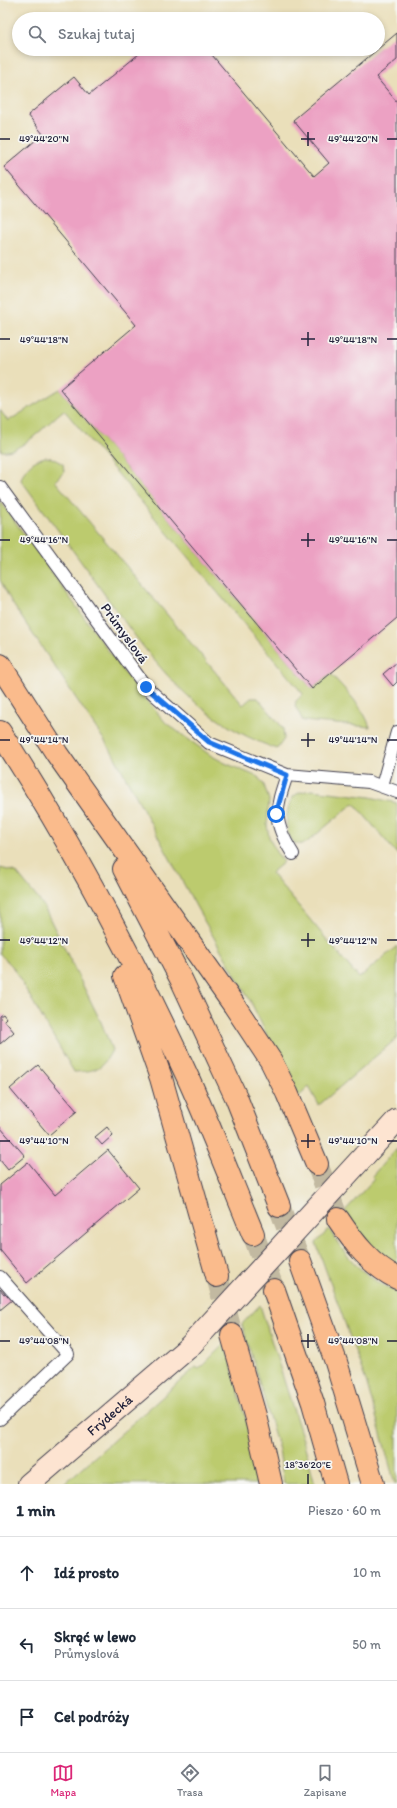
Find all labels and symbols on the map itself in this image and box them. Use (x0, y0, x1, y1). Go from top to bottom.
text: 49°44'20"N (19, 132, 69, 145)
text: 49°44'20"N (328, 132, 378, 145)
text: 49°44'18"N (20, 333, 69, 346)
text: 49°44'18"N (329, 333, 378, 346)
text: 49°44'16"N (20, 533, 68, 546)
text: 49°44'16"N (329, 533, 377, 546)
street label: Průmyslová (97, 600, 153, 667)
route end (137, 678, 155, 696)
text: 49°44'14"N (19, 733, 69, 746)
text: 49°44'14"N (328, 733, 378, 746)
route start (267, 805, 285, 823)
text: 49°44'12"N (20, 934, 68, 947)
text: 49°44'12"N (329, 934, 377, 947)
text: 49°44'10"N (19, 1134, 69, 1147)
text: 49°44'10"N (328, 1134, 378, 1147)
text: 49°44'08"N (19, 1334, 69, 1347)
text: 49°44'08"N (328, 1334, 378, 1347)
street label: Frýdecká (84, 1391, 137, 1440)
text: 18°36'20"E (285, 1458, 332, 1471)

